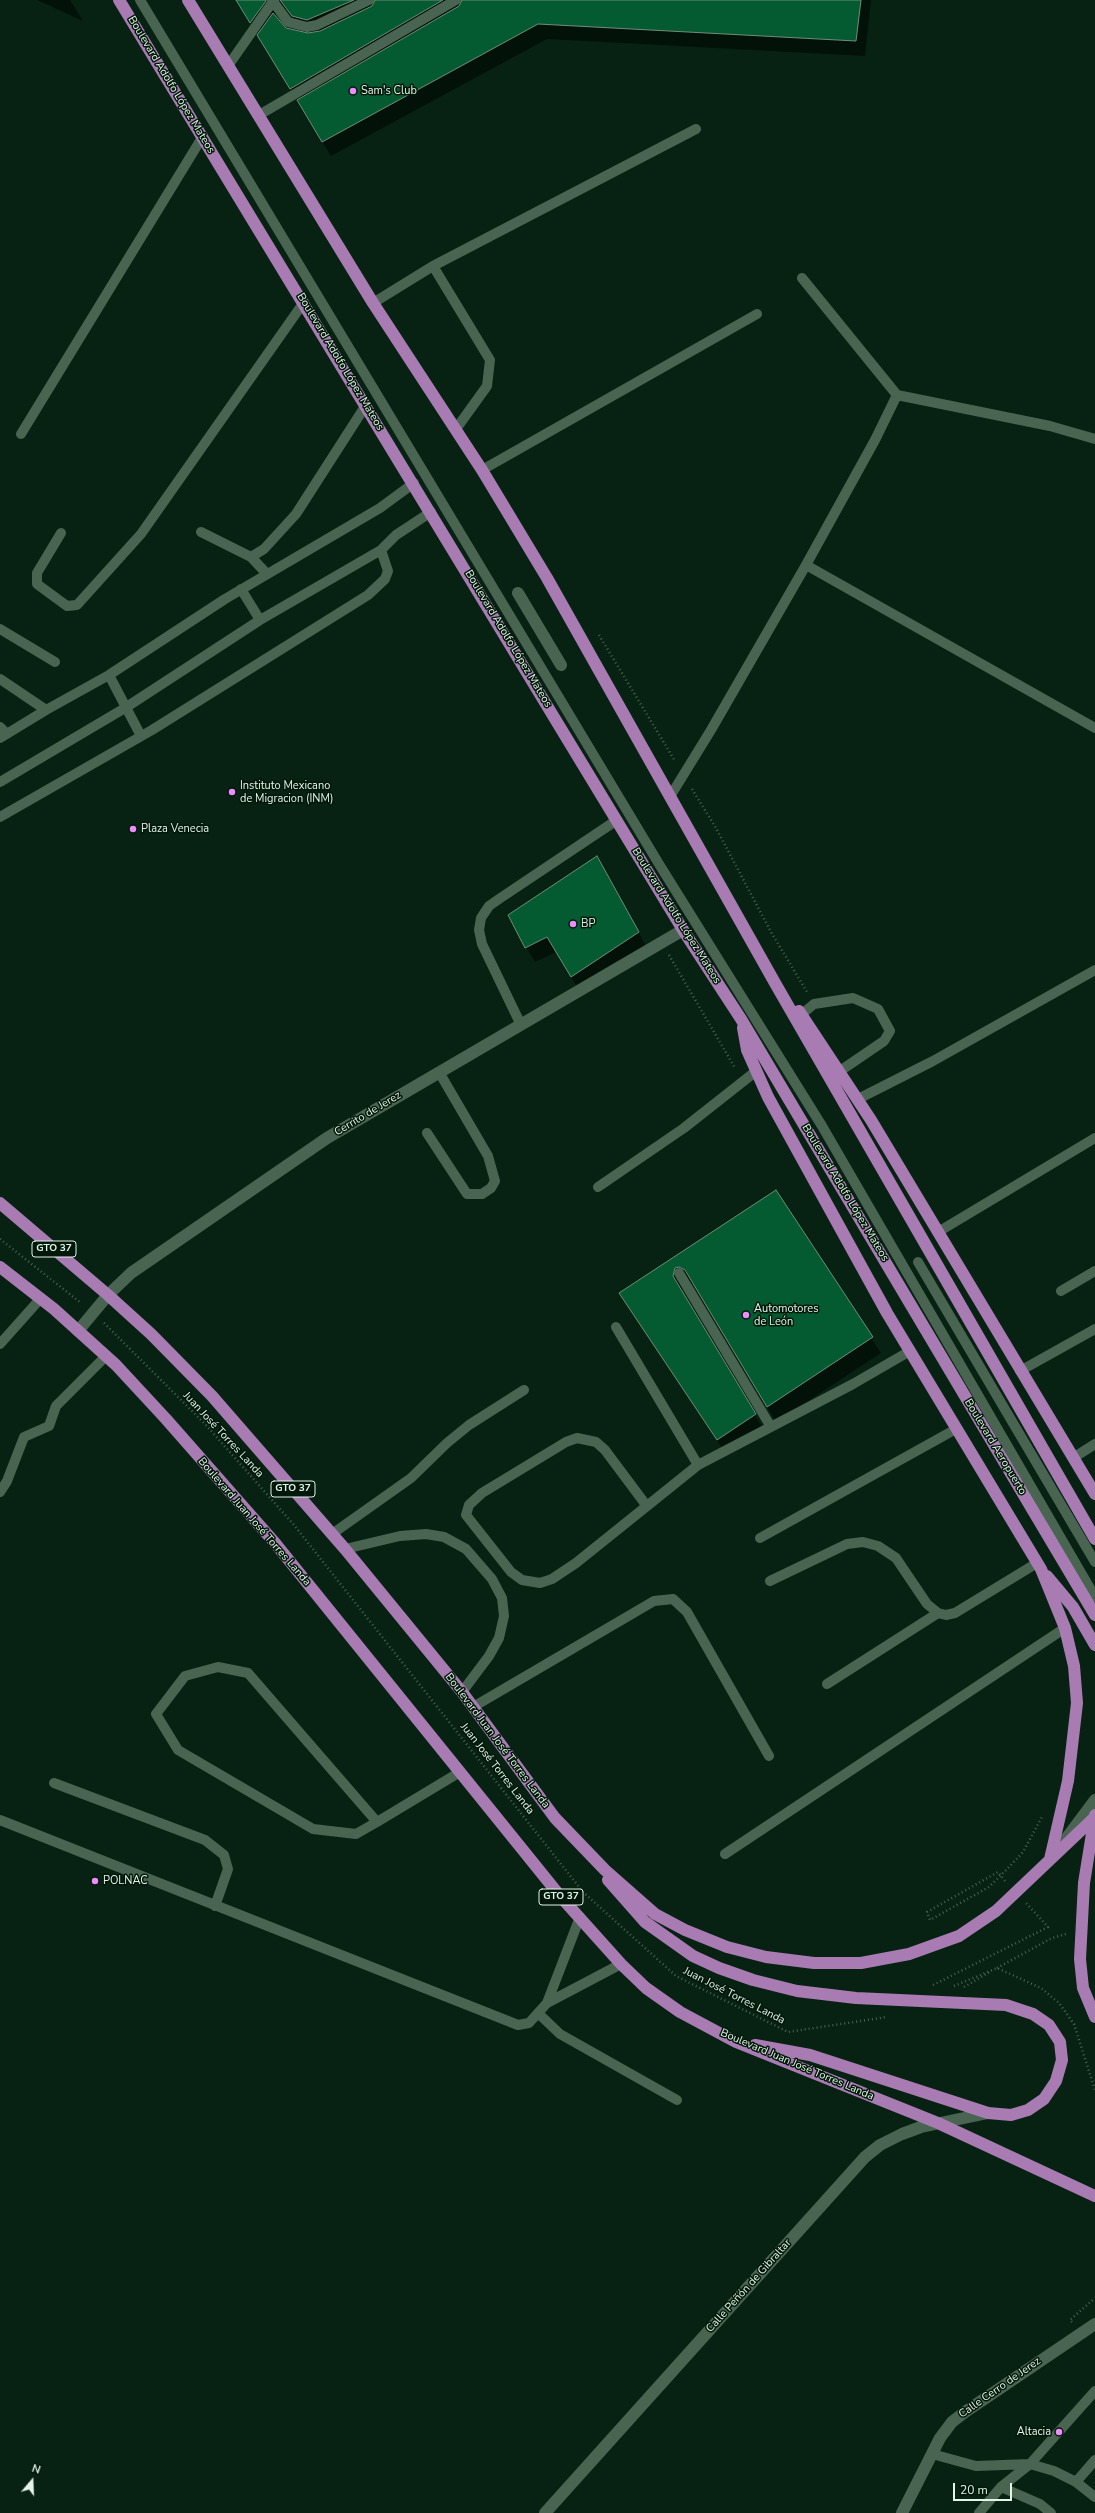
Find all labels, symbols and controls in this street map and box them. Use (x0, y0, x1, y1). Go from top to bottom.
street label: Boulevard Adolfo López Mateos (125, 14, 217, 156)
place label: Sam's Club (361, 84, 417, 98)
marker: Sam's Club (348, 86, 358, 96)
street label: Boulevard Adolfo López Mateos (294, 291, 386, 433)
street label: Boulevard Adolfo López Mateos (462, 568, 554, 710)
place label: Instituto Mexicano de Migracion (INM) (240, 779, 333, 805)
marker: Instituto Mexicano de Migracion (INM) (227, 787, 237, 797)
place label: Plaza Venecia (141, 822, 209, 836)
marker: Plaza Venecia (128, 824, 138, 834)
street label: Boulevard Adolfo López Mateos (629, 846, 723, 986)
place label: BP (581, 917, 595, 931)
marker: BP (568, 919, 578, 929)
street label: Cerrito de Jerez (332, 1089, 404, 1139)
street label: Boulevard Adolfo López Mateos (799, 1122, 891, 1264)
road number: GTO 37 (32, 1241, 76, 1257)
place label: Automotores de León (754, 1302, 818, 1328)
marker: Automotores de León (741, 1310, 751, 1320)
street label: Juan José Torres Landa (180, 1389, 266, 1481)
street label: Boulevard Aeropuerto (961, 1397, 1029, 1497)
street label: Boulevard Juan José Torres Landa (195, 1455, 313, 1589)
road number: GTO 37 (271, 1481, 315, 1497)
street label: Boulevard Juan José Torres Landa (442, 1671, 552, 1811)
street label: Juan José Torres Landa (457, 1721, 537, 1817)
place label: POLNAC (103, 1874, 148, 1888)
marker: POLNAC (90, 1876, 100, 1886)
road number: GTO 37 (539, 1889, 583, 1905)
street label: Juan José Torres Landa (681, 1965, 787, 2027)
street label: Boulevard Juan José Torres Landa (718, 2027, 876, 2103)
street label: Calle Peñón de Gibraltar (704, 2237, 794, 2335)
street label: Calle Cerro de Jerez (956, 2355, 1044, 2421)
place label: Altacia (1017, 2425, 1051, 2439)
marker: Altacia (1054, 2427, 1064, 2437)
north arrow (12, 2461, 52, 2501)
text: N (30, 2461, 42, 2478)
scale bar (955, 2475, 1014, 2501)
text: 20 m (960, 2482, 988, 2498)

